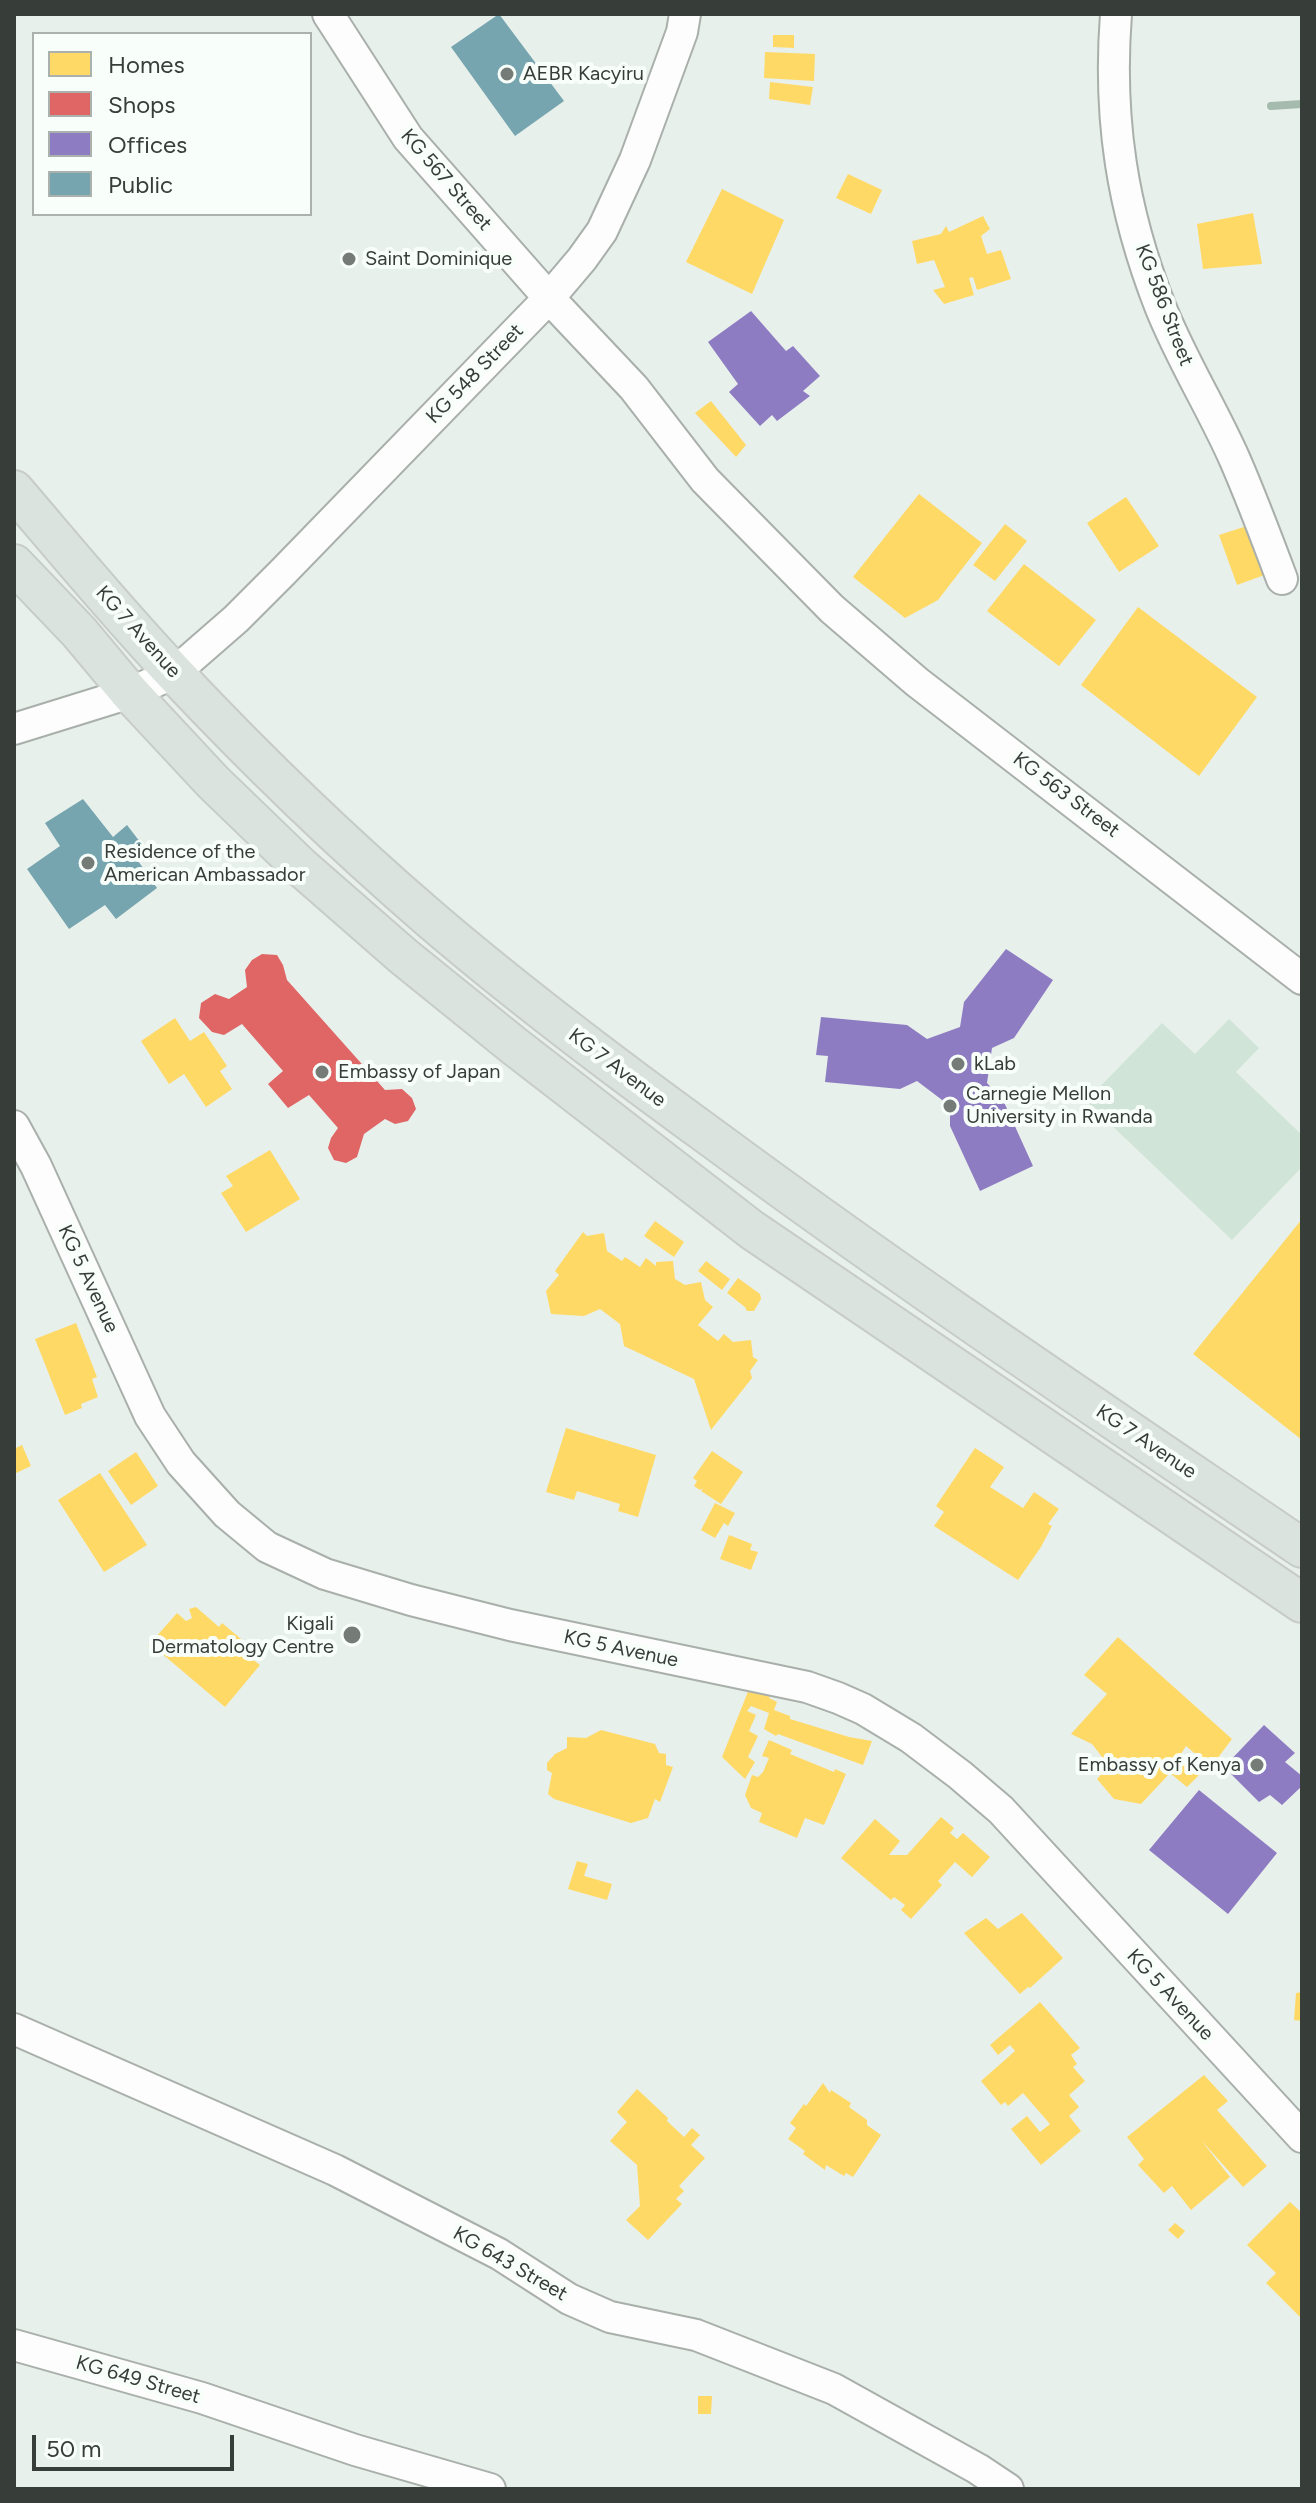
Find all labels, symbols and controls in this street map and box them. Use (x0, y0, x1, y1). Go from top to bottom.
legend (32, 32, 312, 216)
text: Homes (108, 50, 185, 79)
place label: AEBR Kacyiru (523, 62, 644, 86)
marker: AEBR Kacyiru (498, 65, 516, 83)
text: Shops (108, 90, 175, 119)
street label: KG 567 Street (395, 124, 497, 236)
text: Offices (108, 130, 187, 159)
text: Public (108, 170, 173, 199)
street label: KG 586 Street (1130, 241, 1198, 369)
place label: Saint Dominique (365, 247, 512, 271)
marker: Saint Dominique (340, 250, 358, 268)
street label: KG 548 Street (421, 319, 529, 429)
street label: KG 7 Avenue (90, 581, 186, 683)
street label: KG 563 Street (1008, 747, 1124, 843)
place label: Residence of the American Ambassador (104, 840, 305, 887)
marker: Residence of the American Ambassador (79, 854, 97, 872)
street label: KG 7 Avenue (564, 1024, 670, 1112)
place label: kLab (974, 1052, 1016, 1076)
marker: kLab (949, 1055, 967, 1073)
place label: Embassy of Japan (338, 1060, 500, 1084)
marker: Embassy of Japan (313, 1063, 331, 1081)
place label: Carnegie Mellon University in Rwanda (966, 1082, 1153, 1129)
marker: Carnegie Mellon University in Rwanda (941, 1097, 959, 1115)
street label: KG 5 Avenue (53, 1221, 123, 1337)
street label: KG 7 Avenue (1091, 1400, 1201, 1484)
place label: Kigali Dermatology Centre (151, 1612, 334, 1659)
marker: Kigali Dermatology Centre (341, 1624, 363, 1646)
street label: KG 5 Avenue (562, 1625, 680, 1673)
place label: Embassy of Kenya (1078, 1753, 1241, 1777)
marker: Embassy of Kenya (1248, 1756, 1266, 1774)
street label: KG 5 Avenue (1122, 1944, 1218, 2046)
street label: KG 643 Street (449, 2222, 571, 2306)
street label: KG 649 Street (73, 2351, 203, 2409)
scale bar (36, 2419, 238, 2469)
text: 50 m (46, 2434, 102, 2463)

